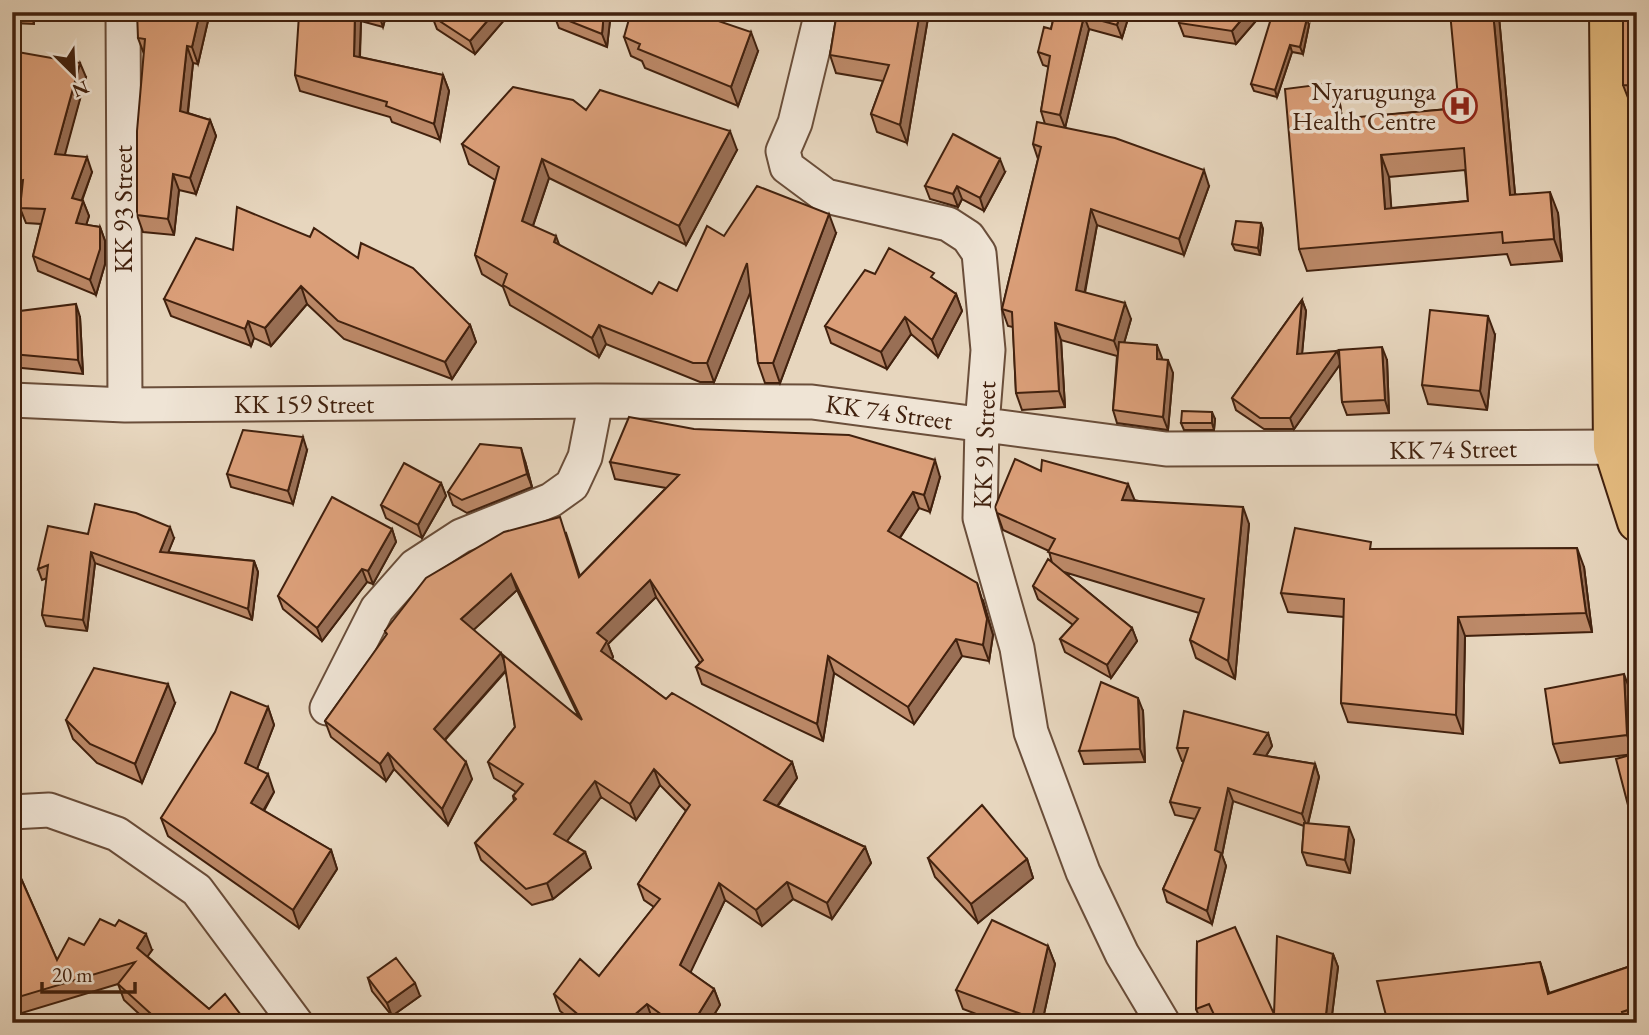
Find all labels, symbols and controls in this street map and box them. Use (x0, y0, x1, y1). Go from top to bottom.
north arrow (38, 38, 108, 108)
place label: Nyarugunga Health Centre (1292, 74, 1437, 138)
text: N (68, 75, 93, 104)
hospital icon: Nyarugunga Health Centre (1441, 87, 1479, 125)
street label: KK 93 Street (106, 145, 140, 273)
street label: KK 91 Street (965, 380, 1003, 510)
street label: KK 74 Street (823, 386, 955, 438)
street label: KK 159 Street (234, 387, 374, 421)
street label: KK 74 Street (1389, 431, 1517, 467)
scale bar (42, 951, 135, 995)
text: 20 m (52, 961, 93, 988)

